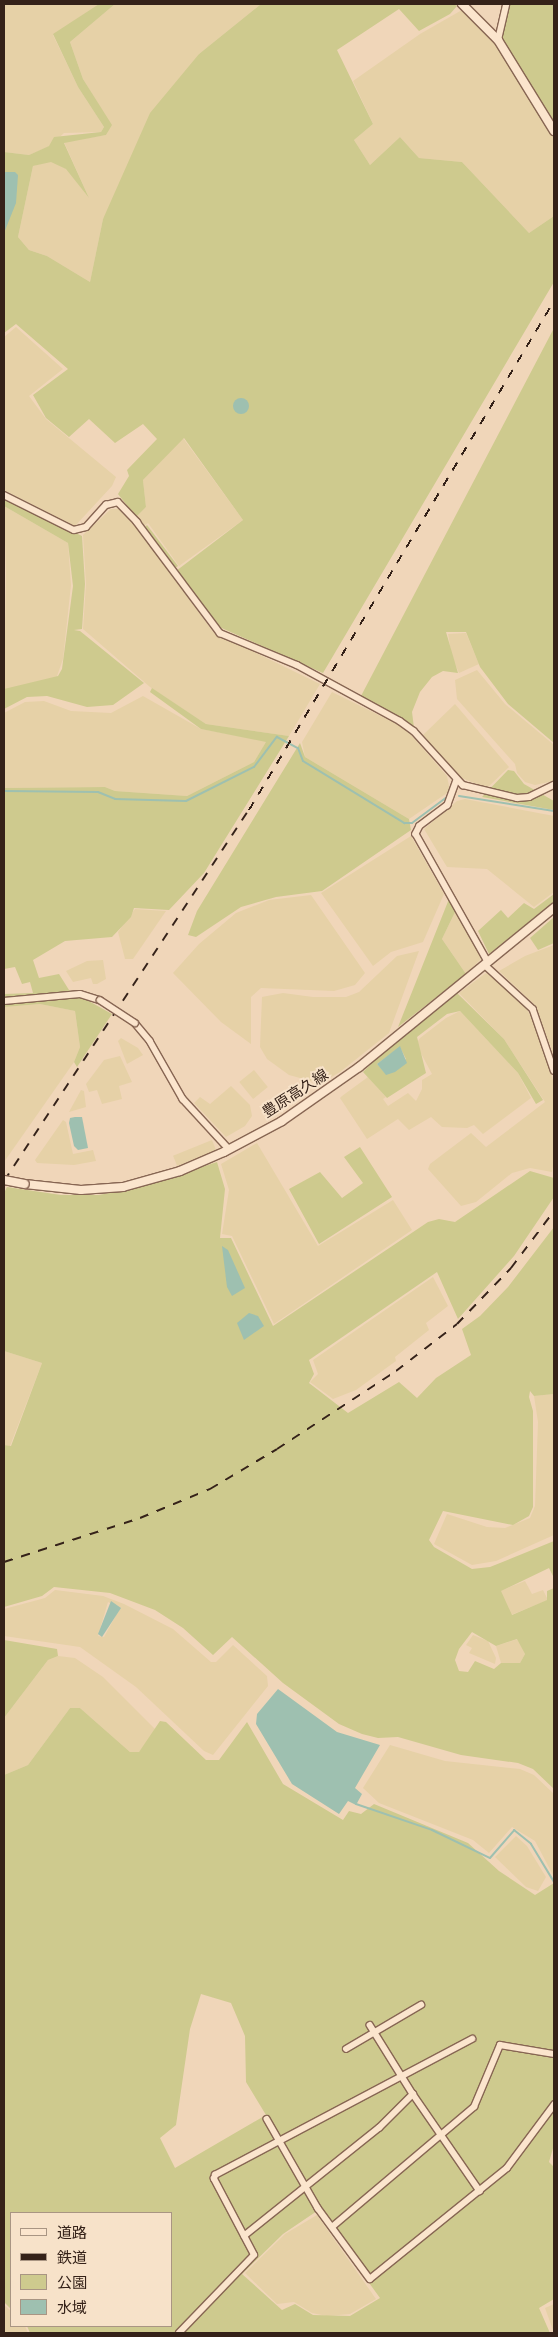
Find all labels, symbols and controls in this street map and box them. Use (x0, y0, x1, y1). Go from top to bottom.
street label: 豊原高久線 (259, 1065, 331, 1121)
legend (10, 2212, 172, 2327)
text: 道路 (57, 2223, 87, 2242)
text: 鉄道 (57, 2248, 87, 2267)
text: 公園 (57, 2273, 87, 2292)
text: 水域 (57, 2298, 87, 2317)

